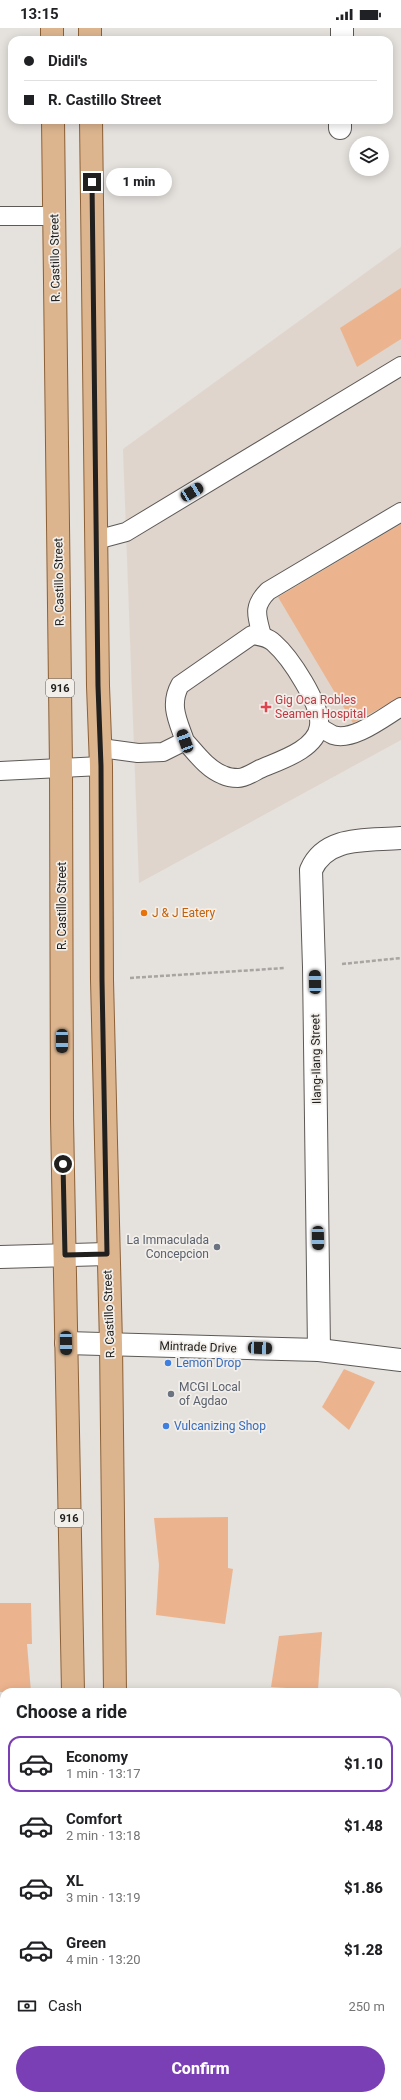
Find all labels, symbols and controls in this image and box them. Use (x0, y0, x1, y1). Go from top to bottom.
text: 13:15 (20, 5, 59, 23)
text: Didil's (48, 52, 88, 70)
text: R. Castillo Street (48, 91, 161, 109)
map controls (349, 136, 389, 176)
button: layers (349, 136, 389, 176)
callout: 1 min (106, 168, 172, 196)
route end (83, 173, 101, 191)
text: 1 min (123, 174, 155, 189)
street label: R. Castillo Street (47, 214, 63, 302)
car (179, 481, 205, 503)
street label: R. Castillo Street (51, 538, 67, 626)
road number: 916 (46, 679, 74, 697)
place label: Gig Oca Robles Seamen Hospital (275, 693, 366, 721)
marker: Gig Oca Robles Seamen Hospital (260, 701, 272, 713)
car (175, 728, 195, 754)
street label: R. Castillo Street (55, 862, 69, 950)
place label: J & J Eatery (152, 906, 215, 920)
marker: J & J Eatery (139, 908, 149, 918)
car (309, 970, 321, 994)
street label: Ilang-Ilang Street (308, 1014, 324, 1104)
car (56, 1029, 68, 1053)
route start (54, 1155, 72, 1173)
car (312, 1226, 324, 1250)
place label: La Immaculada Concepcion (127, 1233, 209, 1261)
marker: La Immaculada Concepcion (212, 1242, 222, 1252)
street label: R. Castillo Street (100, 1270, 118, 1358)
car (60, 1331, 72, 1355)
street label: Mintrade Drive (159, 1339, 237, 1355)
car (248, 1342, 272, 1354)
place label: Lemon Drop (176, 1356, 241, 1370)
marker: Lemon Drop (163, 1358, 173, 1368)
place label: MCGI Local of Agdao (179, 1380, 241, 1408)
marker: MCGI Local of Agdao (166, 1389, 176, 1399)
place label: Vulcanizing Shop (174, 1419, 266, 1433)
marker: Vulcanizing Shop (161, 1421, 171, 1431)
road number: 916 (55, 1509, 83, 1527)
text: Choose a ride (16, 1701, 127, 1722)
icon: car (18, 1746, 54, 1782)
text: Economy (66, 1748, 128, 1766)
text: $1.10 (344, 1755, 383, 1773)
text: 1 min · 13:17 (66, 1766, 141, 1781)
icon: car (18, 1808, 54, 1844)
text: Comfort (66, 1810, 122, 1828)
text: $1.48 (344, 1817, 383, 1835)
text: 2 min · 13:18 (66, 1828, 141, 1843)
icon: car (18, 1870, 54, 1906)
text: XL (66, 1872, 84, 1890)
text: $1.86 (344, 1879, 383, 1897)
text: 3 min · 13:19 (66, 1890, 141, 1905)
icon: car (18, 1932, 54, 1968)
text: Green (66, 1934, 106, 1952)
text: $1.28 (344, 1941, 383, 1959)
text: 4 min · 13:20 (66, 1952, 141, 1967)
icon: cash (16, 1995, 38, 2017)
text: Cash (48, 1997, 82, 2015)
text: 250 m (348, 1999, 385, 2014)
button: Confirm (16, 2046, 385, 2092)

